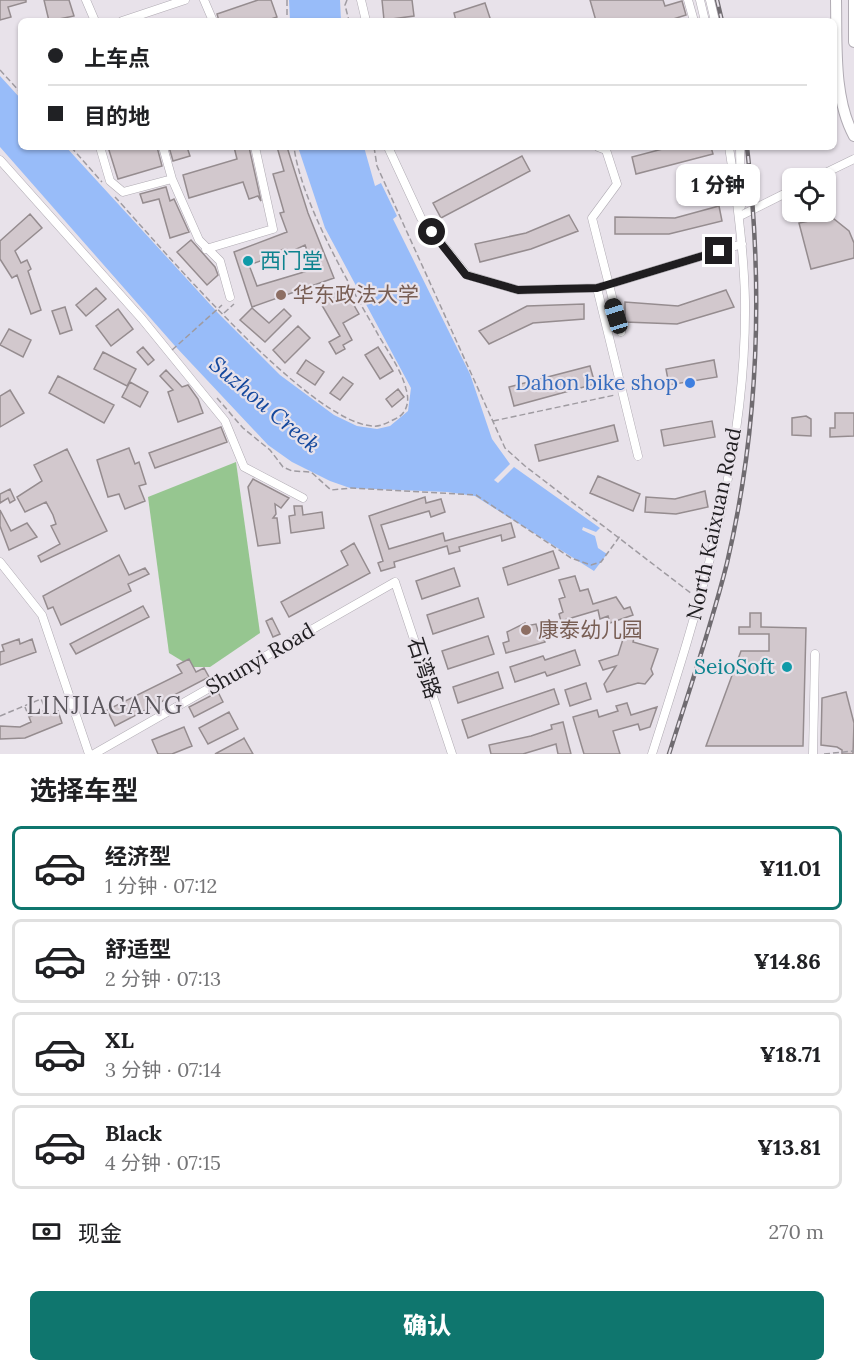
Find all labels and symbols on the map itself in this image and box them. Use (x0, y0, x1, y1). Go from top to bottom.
callout: 1 分钟 (677, 164, 761, 206)
route start (418, 218, 445, 245)
route end (705, 237, 732, 264)
place label: 西门堂 (260, 247, 323, 274)
marker: 西门堂 (241, 254, 255, 268)
place label: 华东政法大学 (293, 281, 419, 308)
marker: 华东政法大学 (274, 288, 288, 302)
car (602, 296, 630, 336)
water label: Suzhou Creek (204, 350, 326, 458)
place label: Dahon bike shop (515, 369, 678, 396)
marker: Dahon bike shop (683, 376, 697, 390)
street label: North Kaixuan Road (680, 425, 747, 623)
place label: 康泰幼儿园 (538, 616, 643, 643)
street label: Shunyi Road (201, 617, 319, 700)
marker: 康泰幼儿园 (519, 623, 533, 637)
street label: 石湾路 (402, 634, 447, 702)
place label: SeioSoft (694, 653, 776, 680)
marker: SeioSoft (780, 660, 794, 674)
district label: LINJIAGANG (27, 690, 183, 721)

